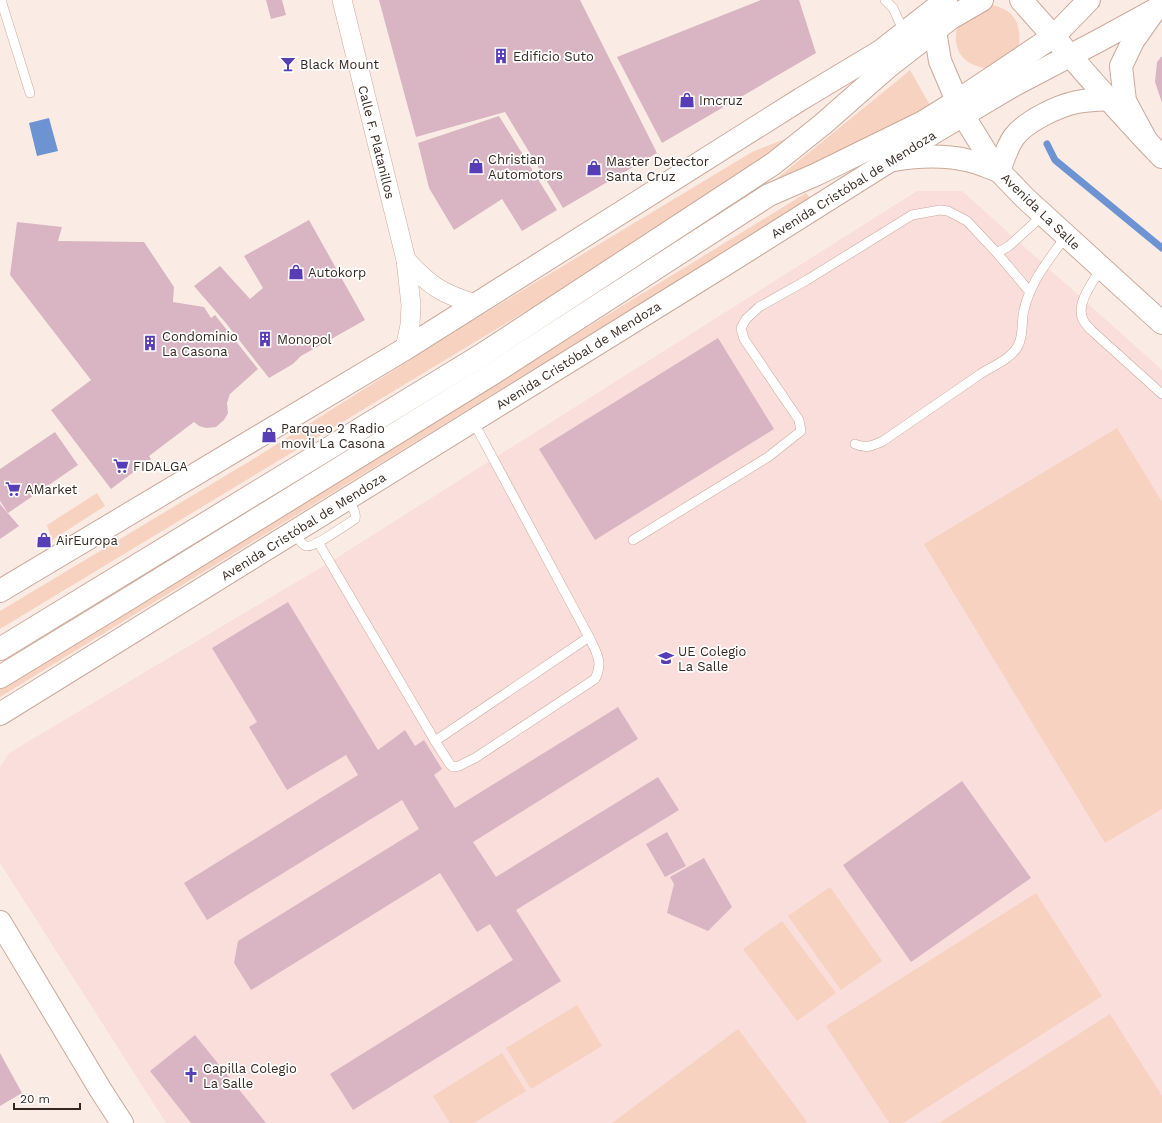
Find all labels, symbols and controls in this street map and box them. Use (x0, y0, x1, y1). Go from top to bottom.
building icon: Edificio Suto (492, 47, 510, 65)
place label: Edificio Suto (513, 49, 594, 64)
bar icon: Black Mount (279, 55, 297, 73)
place label: Black Mount (300, 57, 379, 72)
street label: Calle F. Platanillos (355, 84, 398, 201)
shop icon: Imcruz (678, 91, 696, 109)
place label: Imcruz (699, 93, 743, 108)
street label: Avenida Cristóbal de Mendoza (768, 127, 939, 242)
place label: Christian Automotors (488, 152, 563, 182)
place label: Master Detector Santa Cruz (606, 154, 709, 184)
shop icon: Christian Automotors (467, 157, 485, 175)
shop icon: Master Detector Santa Cruz (585, 159, 603, 177)
street label: Avenida La Salle (998, 170, 1083, 253)
shop icon: Autokorp (287, 263, 305, 281)
place label: Autokorp (308, 265, 366, 280)
street label: Avenida Cristóbal de Mendoza (493, 298, 664, 413)
place label: Condominio La Casona (162, 329, 238, 359)
building icon: Monopol (256, 330, 274, 348)
place label: Monopol (277, 332, 332, 347)
building icon: Condominio La Casona (141, 334, 159, 352)
place label: Parqueo 2 Radio movil La Casona (281, 421, 386, 451)
shop icon: Parqueo 2 Radio movil La Casona (260, 426, 278, 444)
supermarket icon: FIDALGA (112, 457, 130, 475)
place label: FIDALGA (133, 459, 188, 474)
street label: Avenida Cristóbal de Mendoza (218, 469, 389, 584)
supermarket icon: AMarket (4, 480, 22, 498)
place label: AMarket (25, 482, 78, 497)
shop icon: AirEuropa (35, 531, 53, 549)
place label: AirEuropa (56, 533, 118, 548)
place label: UE Colegio La Salle (678, 644, 747, 674)
school or university icon: UE Colegio La Salle (657, 649, 675, 667)
place label: Capilla Colegio La Salle (203, 1061, 297, 1091)
church icon: Capilla Colegio La Salle (182, 1066, 200, 1084)
scale bar (14, 1085, 80, 1111)
text: 20 m (20, 1092, 50, 1106)

